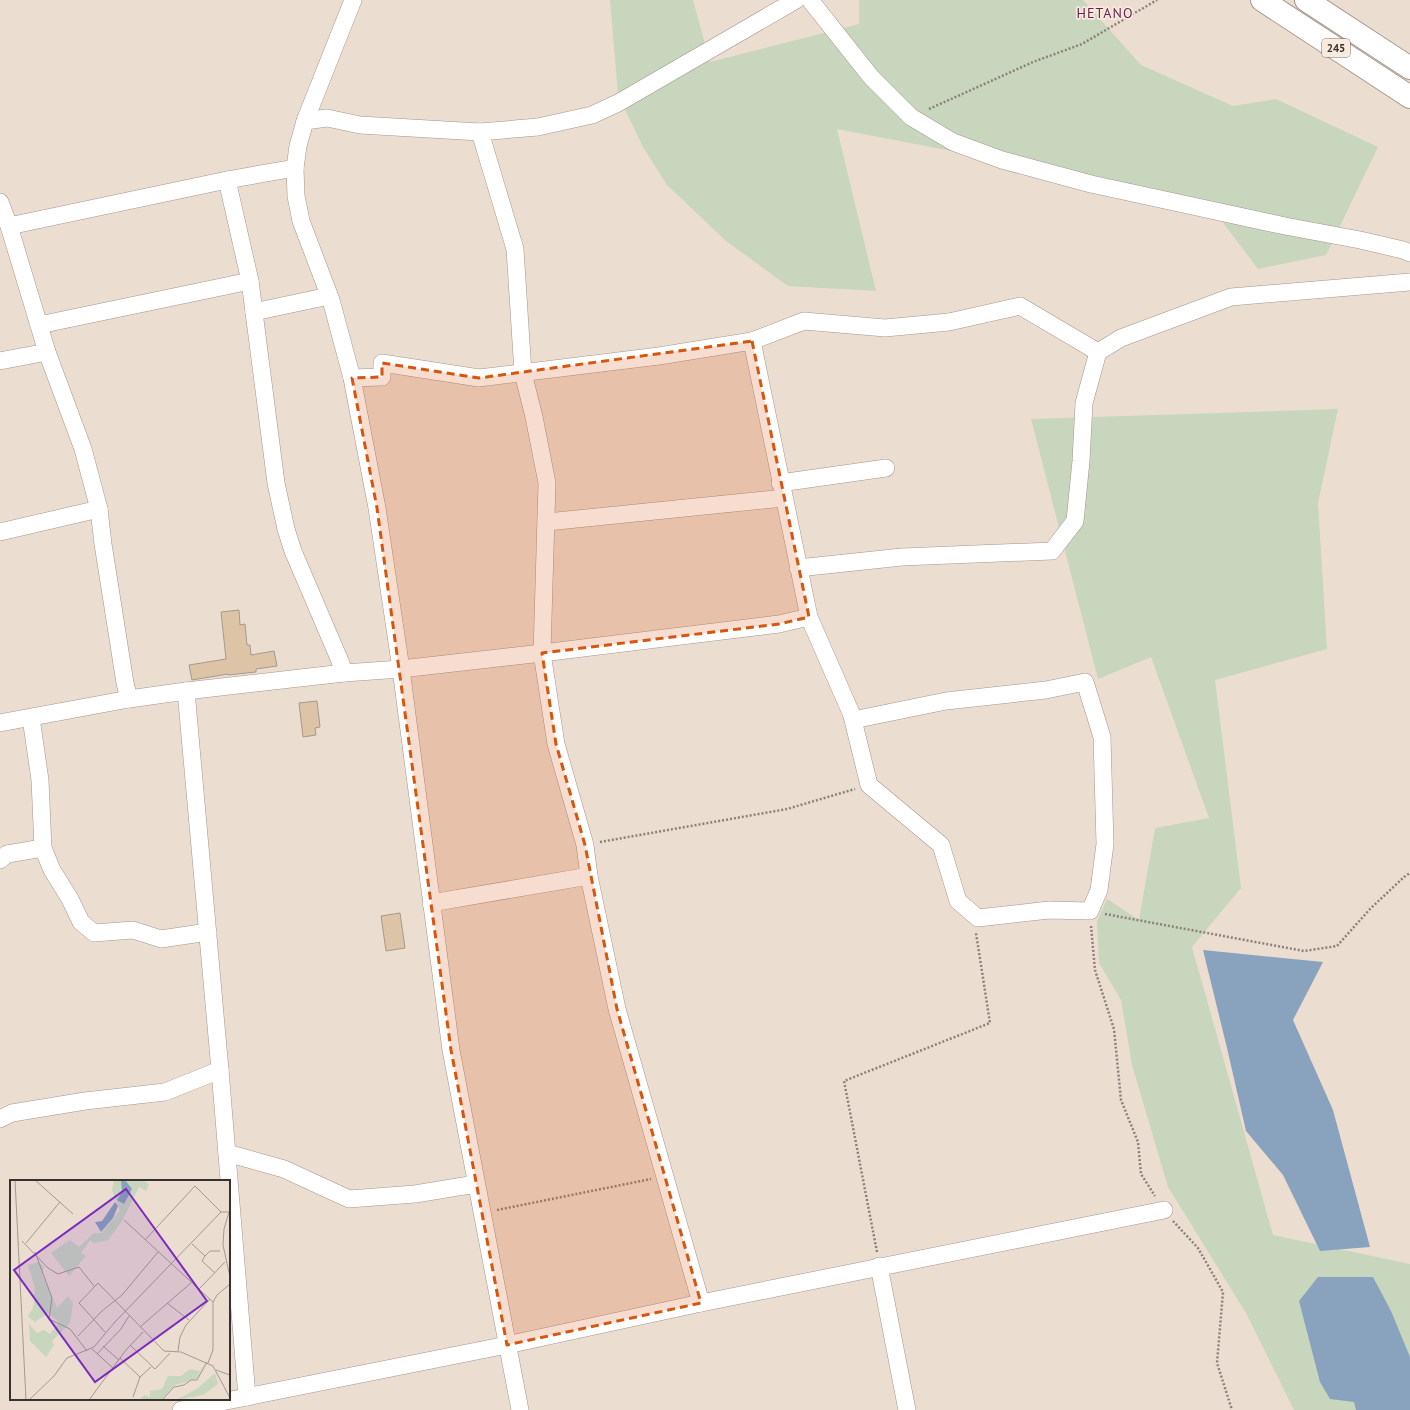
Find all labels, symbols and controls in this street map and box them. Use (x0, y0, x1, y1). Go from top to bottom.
district label: HETANO (1077, 4, 1133, 22)
road number: 245 (1322, 39, 1350, 57)
inset map (10, 1180, 230, 1400)

